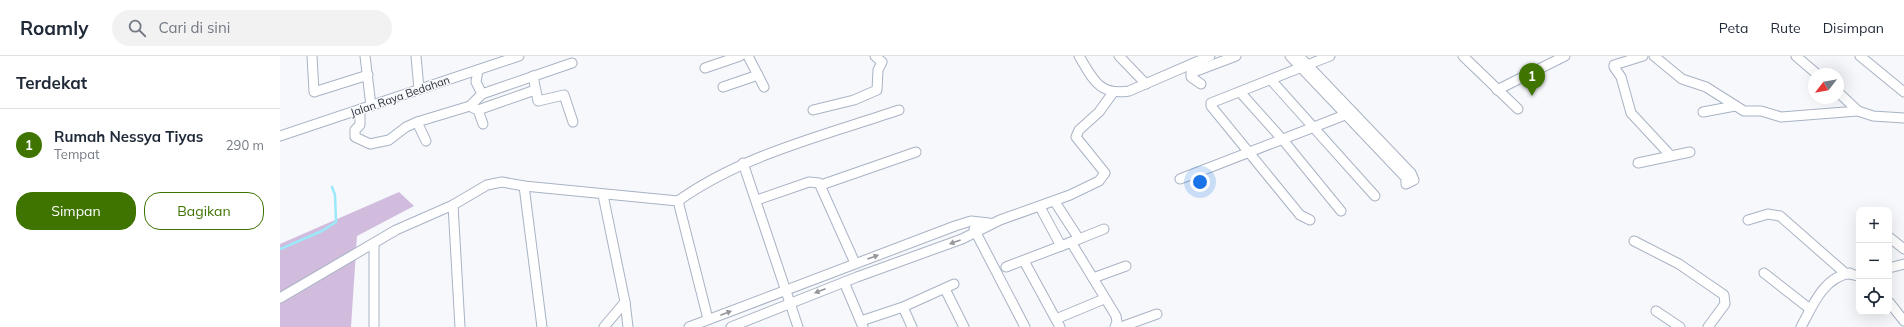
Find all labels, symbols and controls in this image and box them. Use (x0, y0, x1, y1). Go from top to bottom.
search box (112, 10, 392, 46)
text: Roamly (20, 16, 88, 40)
icon: search (126, 17, 148, 39)
text: Cari di sini (158, 18, 230, 37)
text: Peta (1719, 19, 1748, 37)
text: Rute (1770, 19, 1801, 37)
text: Disimpan (1823, 19, 1884, 37)
pin: 1 (1519, 63, 1545, 96)
north arrow (1808, 68, 1844, 104)
text: Terdekat (16, 72, 87, 93)
street label: Jalan Raya Bedahan (348, 72, 452, 120)
text: Rumah Nessya Tiyas (54, 127, 203, 146)
text: 1 (25, 137, 33, 153)
text: 290 m (226, 137, 264, 153)
text: Tempat (54, 146, 100, 162)
your location (1190, 172, 1210, 192)
button: Simpan (16, 192, 136, 230)
button: Bagikan (144, 192, 264, 230)
map controls (1856, 207, 1892, 315)
button: + (1856, 207, 1892, 243)
one-way arrow (949, 239, 961, 245)
button: − (1856, 243, 1892, 279)
one-way arrow (868, 253, 880, 259)
button: locate (1856, 279, 1892, 315)
one-way arrow (814, 289, 826, 295)
one-way arrow (720, 309, 732, 315)

